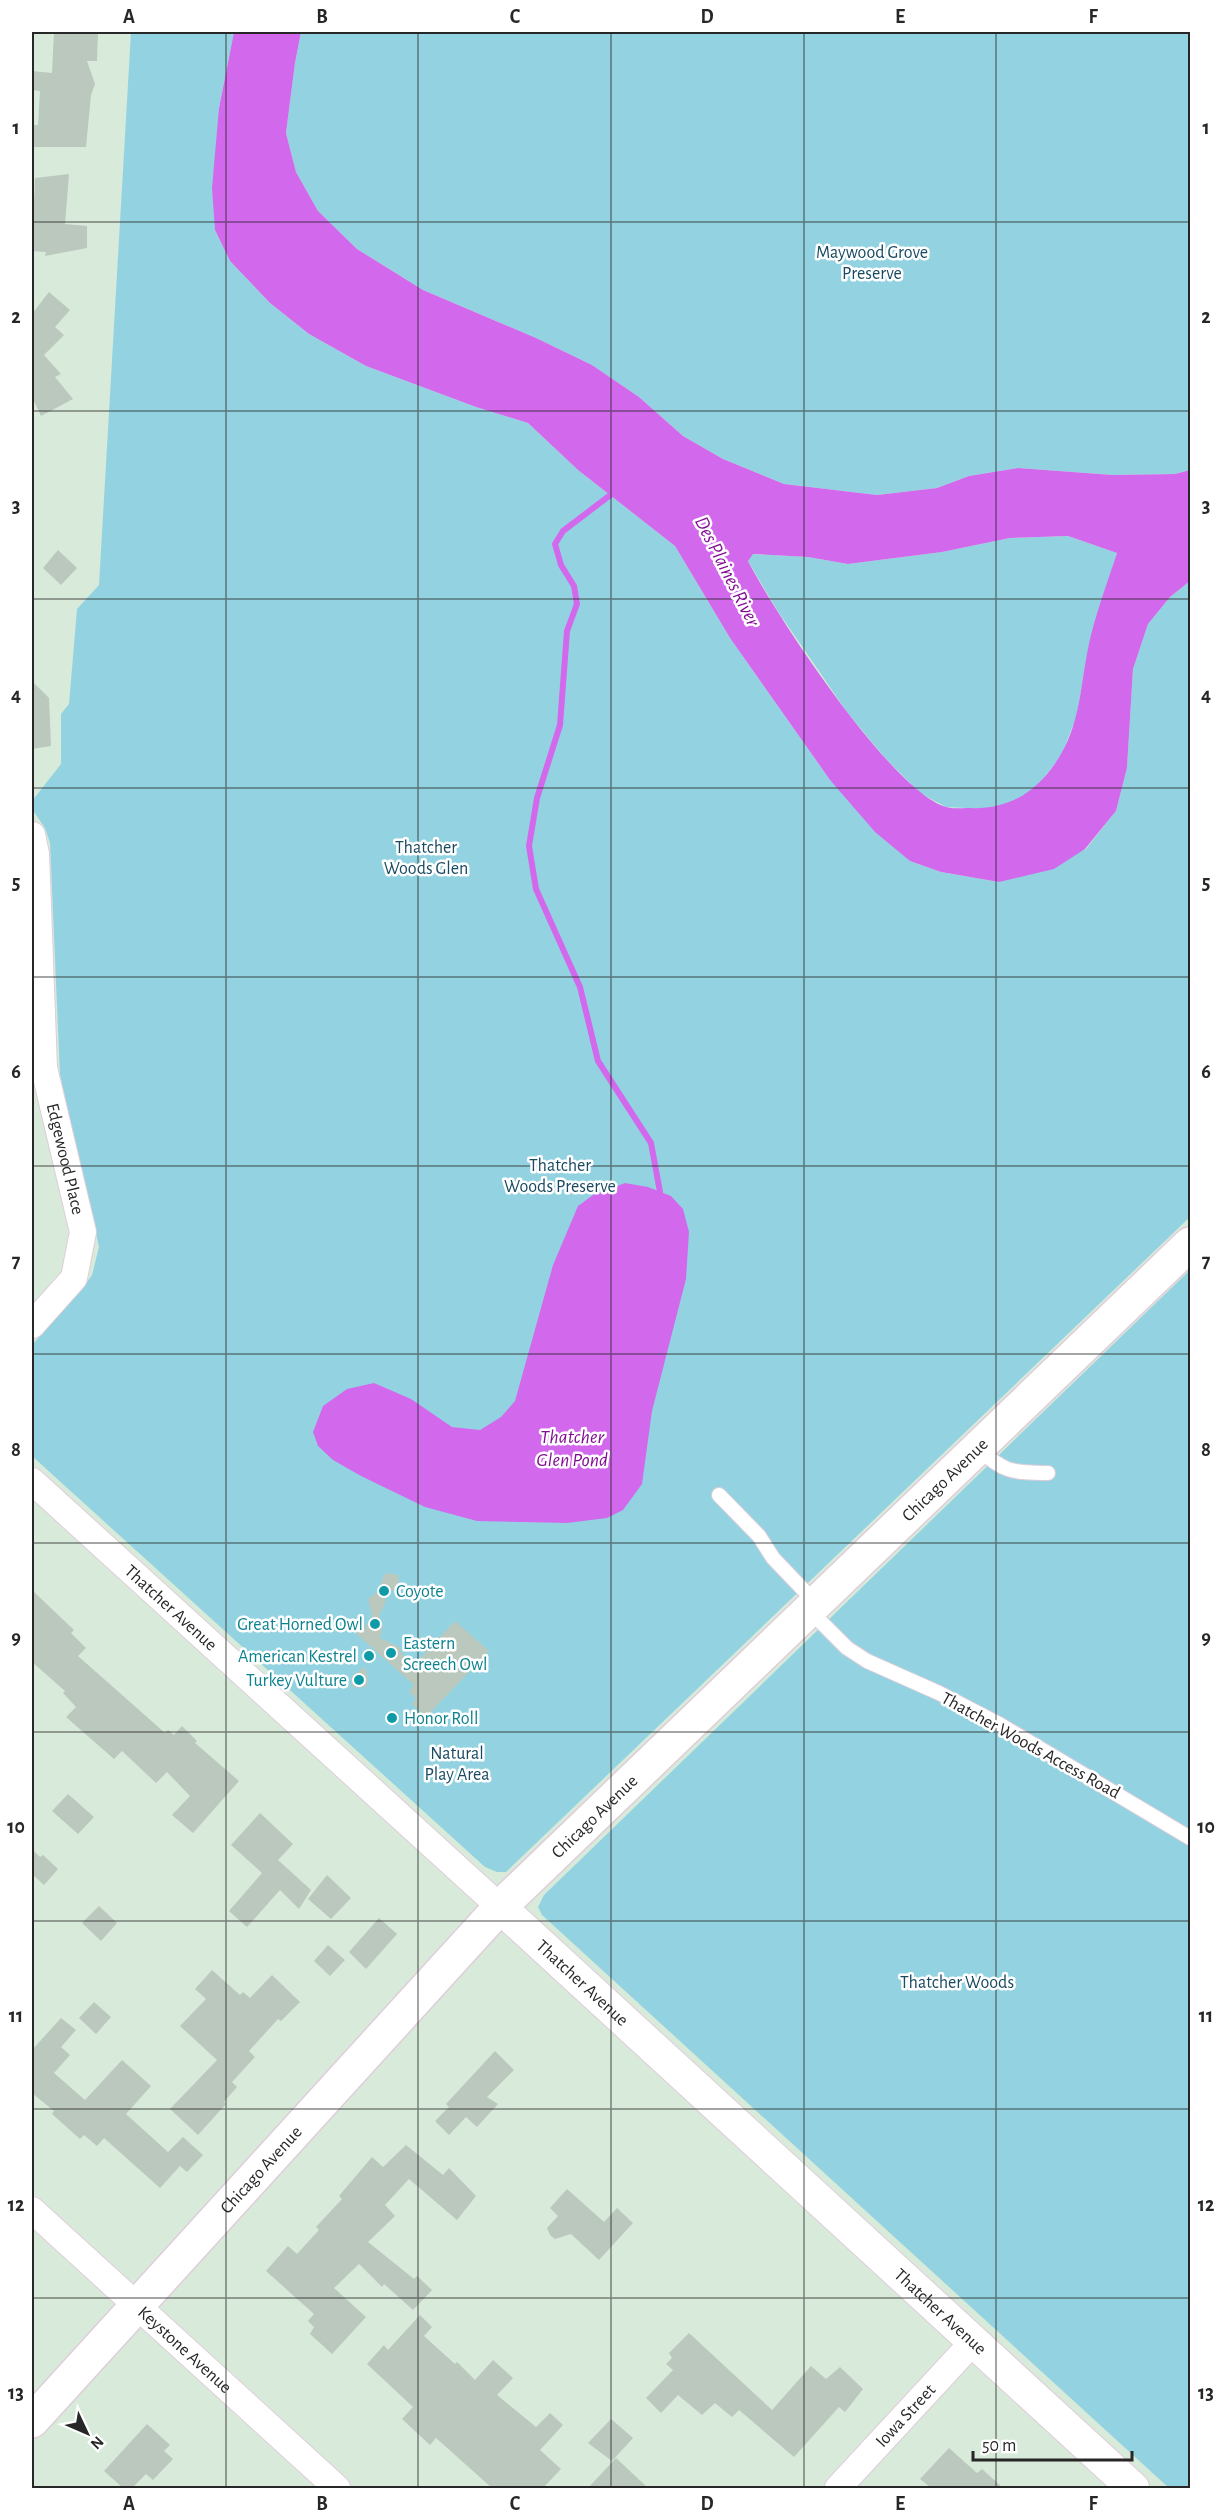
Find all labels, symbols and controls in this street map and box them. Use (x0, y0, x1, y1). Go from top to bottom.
text: A (123, 7, 135, 27)
text: B (316, 7, 328, 27)
text: C (510, 7, 521, 27)
text: D (700, 7, 714, 27)
text: E (895, 7, 905, 27)
text: F (1088, 7, 1098, 27)
text: 1 (12, 118, 20, 138)
text: 1 (1202, 118, 1210, 138)
park label: Maywood Grove Preserve (816, 244, 928, 283)
text: 2 (11, 307, 21, 327)
text: 2 (1201, 307, 1211, 327)
text: 3 (12, 496, 20, 516)
text: 3 (1202, 496, 1210, 516)
water label: Des Plaines River (691, 513, 764, 630)
text: 4 (11, 685, 21, 705)
text: 4 (1201, 685, 1211, 705)
park label: Thatcher Woods Glen (384, 839, 468, 878)
text: 5 (12, 873, 20, 893)
text: 5 (1202, 873, 1210, 893)
text: 6 (11, 1062, 21, 1082)
text: 6 (1201, 1062, 1211, 1082)
street label: Edgewood Place (43, 1102, 87, 1217)
park label: Thatcher Woods Preserve (504, 1157, 616, 1196)
text: 7 (12, 1251, 21, 1271)
text: 7 (1202, 1251, 1211, 1271)
water label: Thatcher Glen Pond (536, 1427, 608, 1470)
street label: Chicago Avenue (899, 1435, 992, 1525)
text: 8 (11, 1440, 21, 1460)
text: 8 (1201, 1440, 1211, 1460)
street label: Thatcher Avenue (121, 1562, 220, 1655)
place label: Coyote (396, 1583, 444, 1601)
marker: Coyote (377, 1584, 391, 1598)
place label: Great Horned Owl (237, 1616, 363, 1634)
marker: Great Horned Owl (368, 1617, 382, 1631)
text: 9 (11, 1628, 21, 1648)
text: 9 (1201, 1628, 1211, 1648)
place label: Eastern Screech Owl (403, 1635, 488, 1674)
marker: Eastern Screech Owl (384, 1646, 398, 1660)
place label: American Kestrel (238, 1648, 357, 1666)
marker: American Kestrel (362, 1649, 376, 1663)
place label: Turkey Vulture (246, 1672, 347, 1690)
marker: Turkey Vulture (352, 1673, 366, 1687)
street label: Thatcher Woods Access Road (938, 1689, 1123, 1803)
place label: Honor Roll (404, 1710, 478, 1728)
marker: Honor Roll (385, 1711, 399, 1725)
park label: Natural Play Area (424, 1745, 490, 1784)
street label: Chicago Avenue (549, 1772, 641, 1862)
text: 10 (7, 1817, 25, 1837)
text: 10 (1197, 1817, 1215, 1837)
street label: Thatcher Avenue (532, 1937, 631, 2030)
park label: Thatcher Woods (900, 1974, 1014, 1992)
text: 11 (9, 2006, 23, 2026)
text: 11 (1199, 2006, 1213, 2026)
street label: Chicago Avenue (218, 2123, 306, 2217)
text: 12 (8, 2195, 24, 2215)
text: 12 (1198, 2195, 1214, 2215)
street label: Thatcher Avenue (890, 2266, 989, 2359)
street label: Keystone Avenue (134, 2303, 234, 2397)
street label: Iowa Street (873, 2381, 939, 2451)
text: 13 (8, 2383, 24, 2403)
text: 13 (1198, 2383, 1214, 2403)
north arrow (57, 2403, 117, 2463)
scale bar (973, 2424, 1132, 2462)
text: N (87, 2433, 107, 2452)
text: 50 m (982, 2437, 1016, 2455)
text: A (123, 2494, 135, 2514)
text: B (316, 2494, 328, 2514)
text: C (510, 2494, 521, 2514)
text: D (700, 2494, 714, 2514)
text: E (895, 2494, 905, 2514)
text: F (1088, 2494, 1098, 2514)

